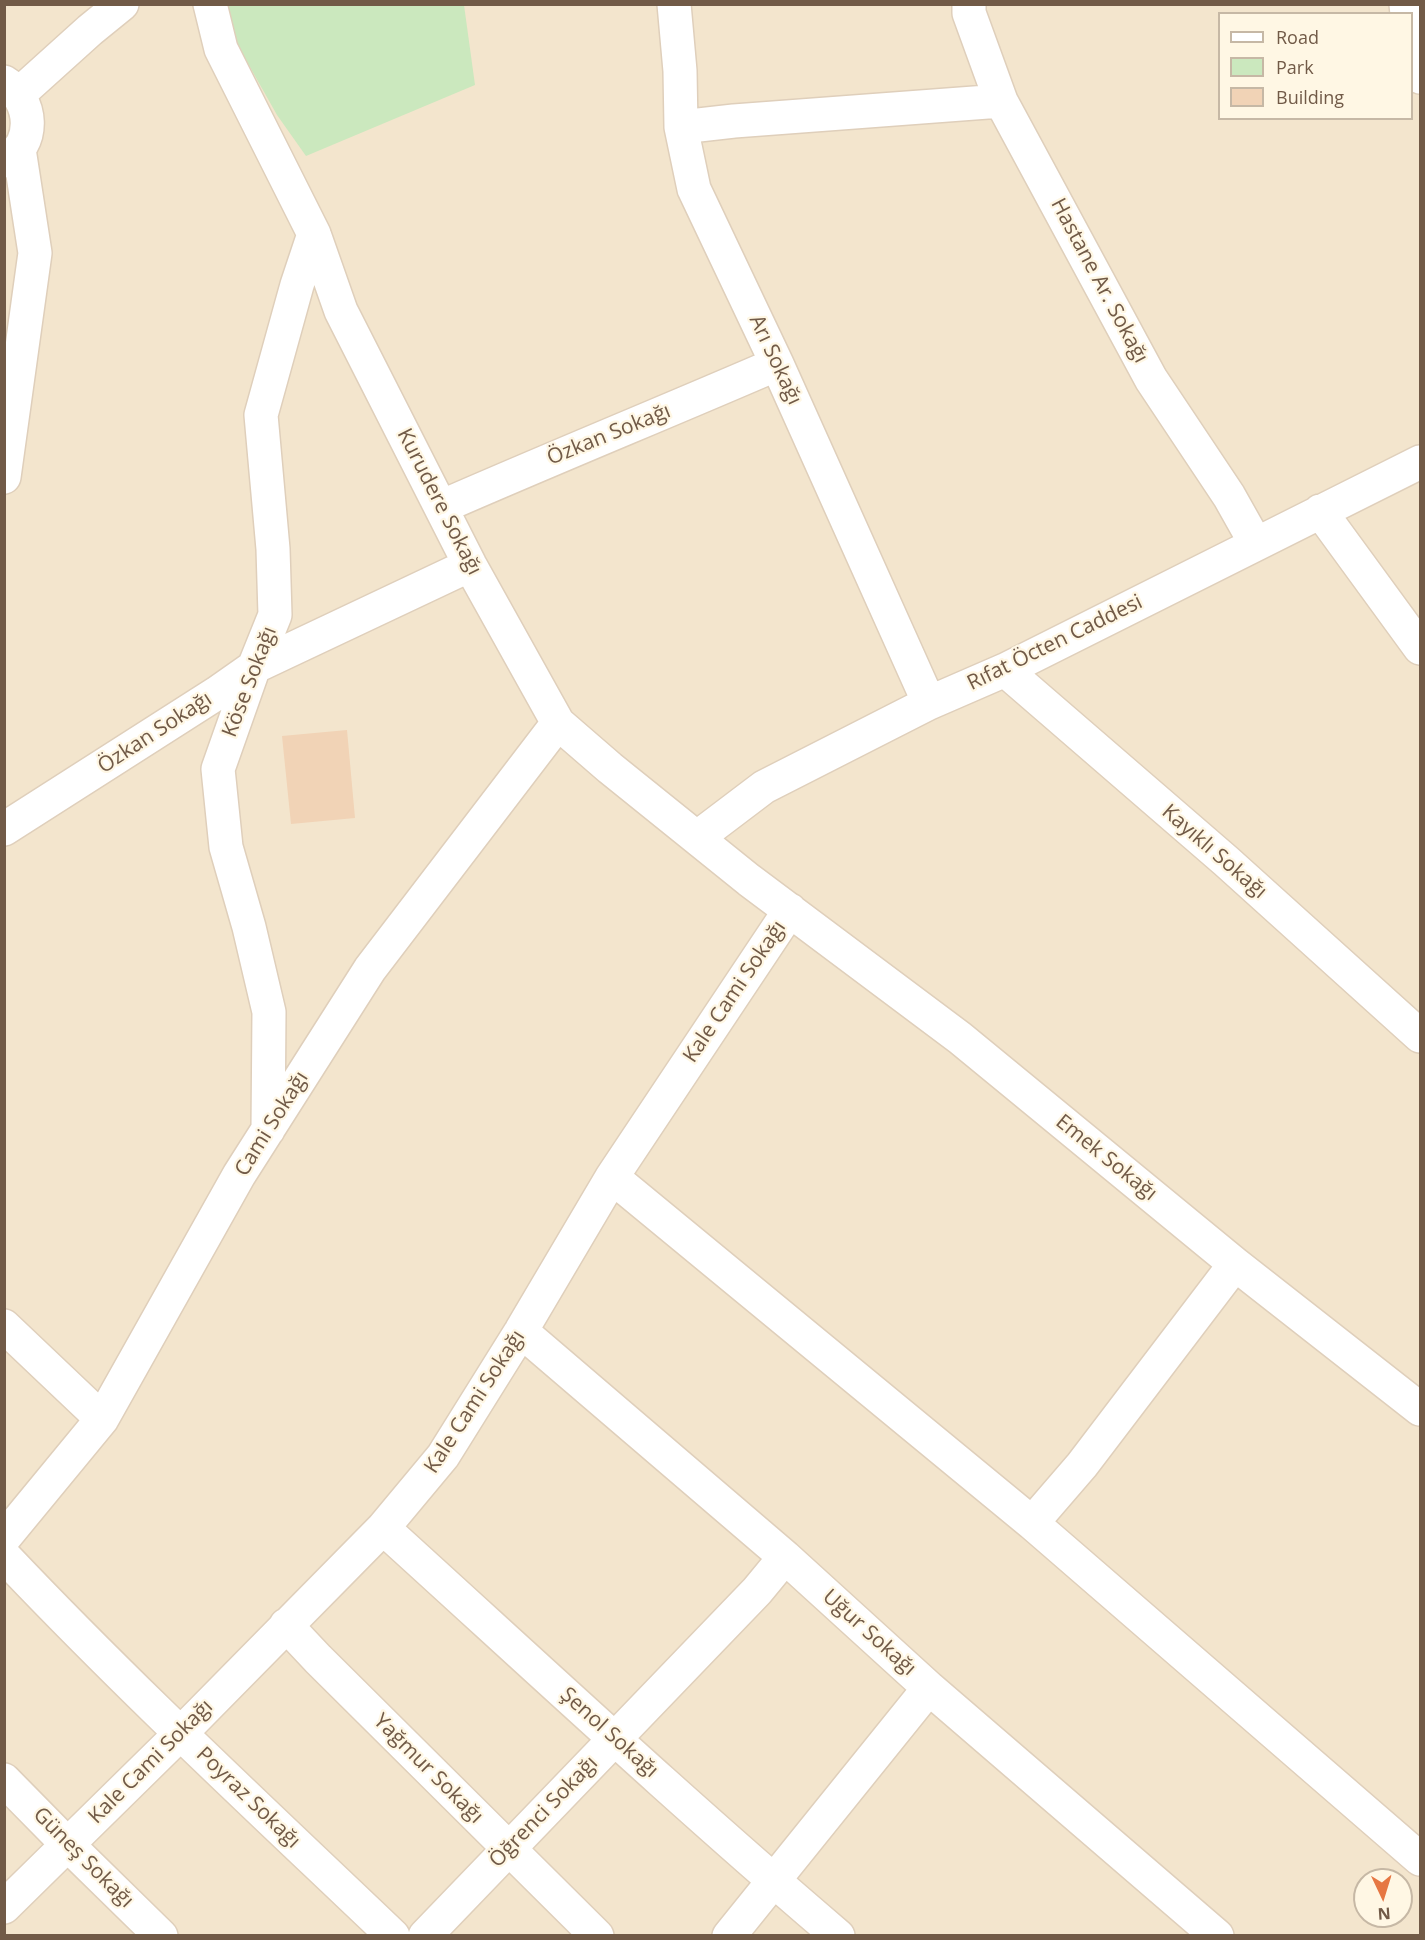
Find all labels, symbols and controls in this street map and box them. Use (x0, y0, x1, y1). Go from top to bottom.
legend (1218, 12, 1413, 120)
text: Road (1276, 25, 1319, 49)
text: Park (1276, 55, 1314, 79)
text: Building (1276, 85, 1344, 109)
street label: Hastane Ar. Sokağı (1045, 194, 1153, 368)
street label: Arı Sokağı (743, 311, 807, 409)
street label: Özkan Sokağı (544, 399, 674, 471)
street label: Kurudere Sokağı (391, 424, 487, 580)
street label: Rıfat Öcten Caddesi (963, 590, 1147, 696)
street label: Köse Sokağı (217, 623, 283, 741)
street label: Özkan Sokağı (93, 687, 217, 779)
street label: Kayıklı Sokağı (1156, 800, 1272, 904)
street label: Kale Cami Sokağı (678, 916, 792, 1068)
street label: Cami Sokağı (230, 1067, 314, 1181)
street label: Emek Sokağı (1050, 1110, 1162, 1206)
street label: Kale Cami Sokağı (419, 1326, 531, 1478)
street label: Uğur Sokağı (817, 1584, 921, 1682)
street label: Şenol Sokağı (555, 1682, 663, 1784)
street label: Kale Cami Sokağı (83, 1694, 219, 1830)
street label: Yağmur Sokağı (368, 1709, 488, 1829)
street label: Poyraz Sokağı (191, 1742, 305, 1854)
street label: Öğrenci Sokağı (484, 1751, 604, 1873)
street label: Güneş Sokağı (27, 1802, 139, 1914)
north arrow (1353, 1868, 1413, 1928)
text: N (1377, 1903, 1391, 1925)

